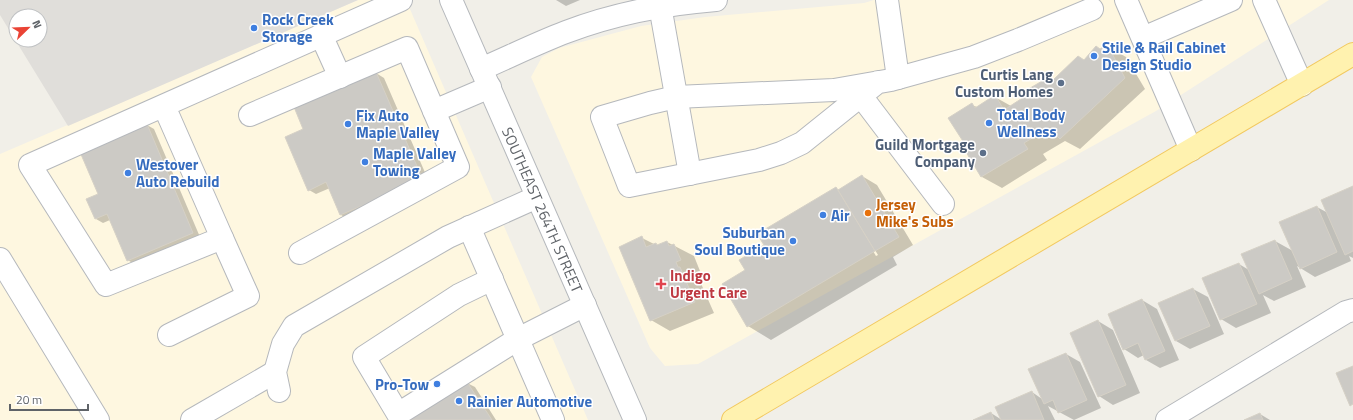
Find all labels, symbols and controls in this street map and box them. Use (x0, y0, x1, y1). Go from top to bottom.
north arrow (8, 8, 48, 48)
place label: Rock Creek Storage (262, 8, 334, 48)
text: N (28, 17, 46, 31)
marker: Rock Creek Storage (249, 23, 259, 33)
place label: Stile & Rail Cabinet Design Studio (1102, 36, 1226, 76)
marker: Stile & Rail Cabinet Design Studio (1089, 51, 1099, 61)
place label: Curtis Lang Custom Homes (955, 63, 1053, 103)
marker: Curtis Lang Custom Homes (1056, 78, 1066, 88)
place label: Total Body Wellness (997, 103, 1066, 143)
place label: Fix Auto Maple Valley (356, 104, 440, 144)
marker: Total Body Wellness (984, 118, 994, 128)
marker: Fix Auto Maple Valley (343, 119, 353, 129)
street label: SOUTHEAST 264TH STREET (497, 123, 589, 296)
place label: Guild Mortgage Company (875, 133, 975, 173)
place label: Maple Valley Towing (373, 142, 457, 182)
marker: Guild Mortgage Company (978, 148, 988, 158)
place label: Westover Auto Rebuild (136, 153, 220, 193)
marker: Maple Valley Towing (360, 157, 370, 167)
marker: Westover Auto Rebuild (123, 168, 133, 178)
place label: Jersey Mike's Subs (876, 193, 954, 233)
place label: Air (831, 204, 850, 227)
marker: Jersey Mike's Subs (863, 208, 873, 218)
marker: Air (818, 210, 828, 220)
place label: Suburban Soul Boutique (694, 221, 785, 261)
marker: Suburban Soul Boutique (788, 236, 798, 246)
place label: Indigo Urgent Care (670, 264, 747, 304)
marker: Indigo Urgent Care (655, 278, 667, 290)
place label: Pro-Tow (375, 373, 429, 396)
marker: Pro-Tow (432, 379, 442, 389)
scale bar (10, 386, 88, 412)
text: 20 m (16, 390, 42, 409)
place label: Rainier Automotive (467, 390, 592, 413)
marker: Rainier Automotive (454, 396, 464, 406)

